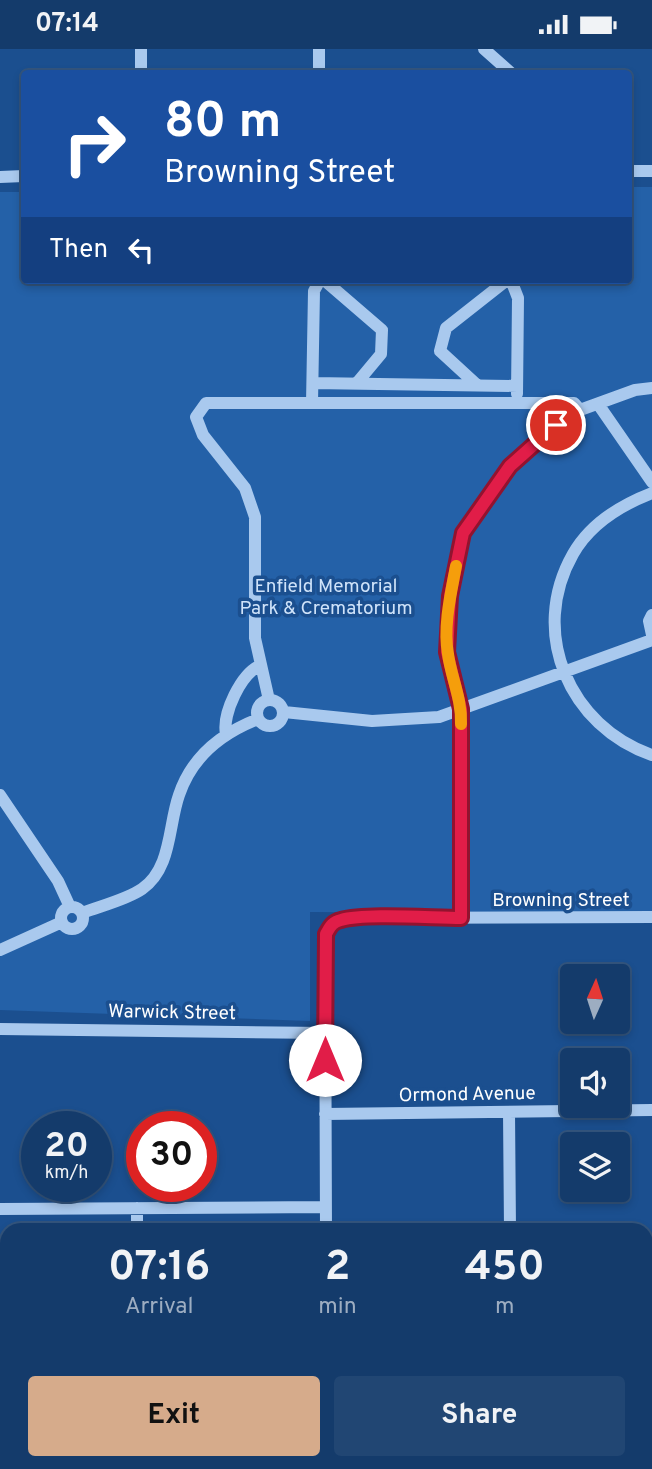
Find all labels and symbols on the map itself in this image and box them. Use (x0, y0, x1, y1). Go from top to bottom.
pin (526, 395, 586, 455)
park label: Enfield Memorial Park & Crematorium (239, 575, 413, 621)
street label: Browning Street (492, 889, 630, 913)
north arrow (560, 964, 630, 1034)
street label: Warwick Street (108, 1000, 236, 1026)
position arrow (288, 1023, 362, 1097)
street label: Ormond Avenue (398, 1082, 536, 1108)
speed limit sign: 30 (126, 1111, 217, 1202)

